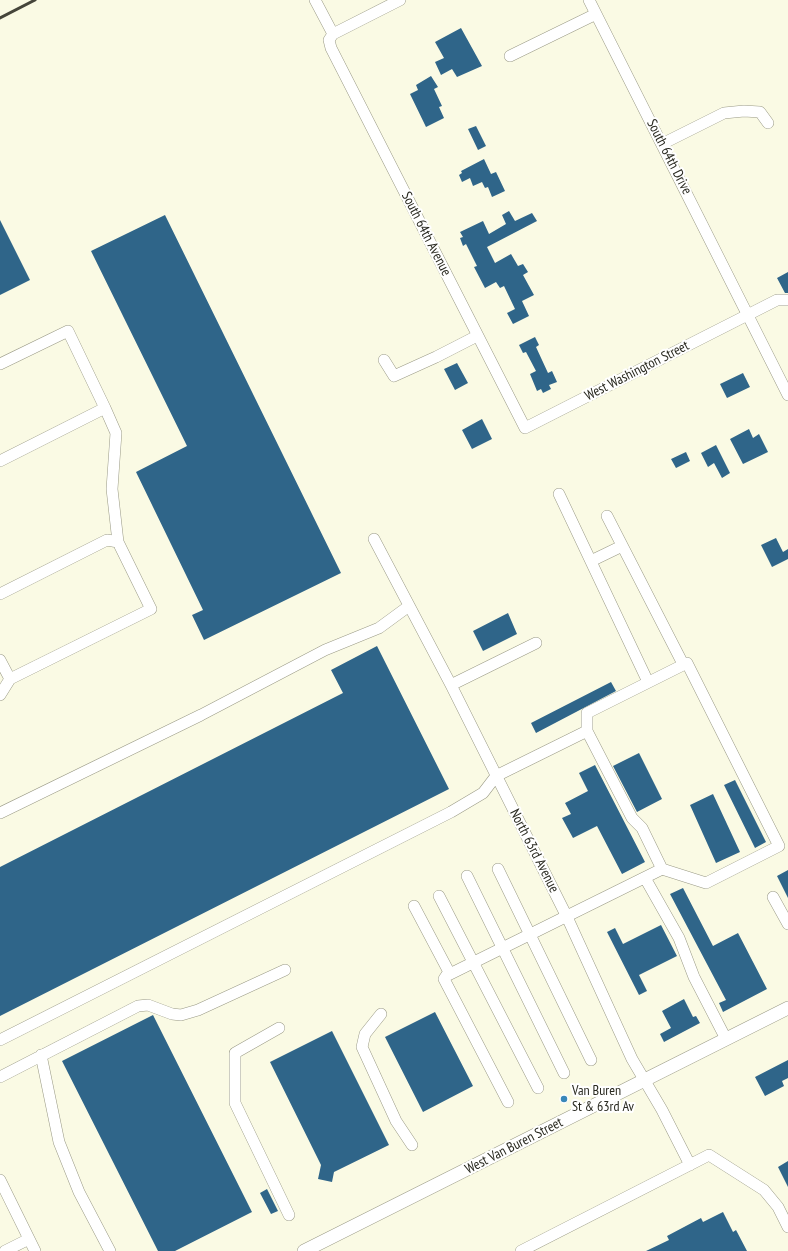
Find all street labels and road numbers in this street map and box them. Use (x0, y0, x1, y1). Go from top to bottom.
street label: South 64th Drive (643, 117, 695, 197)
street label: South 64th Avenue (398, 189, 454, 279)
street label: West Washington Street (582, 337, 692, 405)
street label: North 63rd Avenue (506, 806, 562, 896)
street label: West Van Buren Street (462, 1114, 566, 1178)

